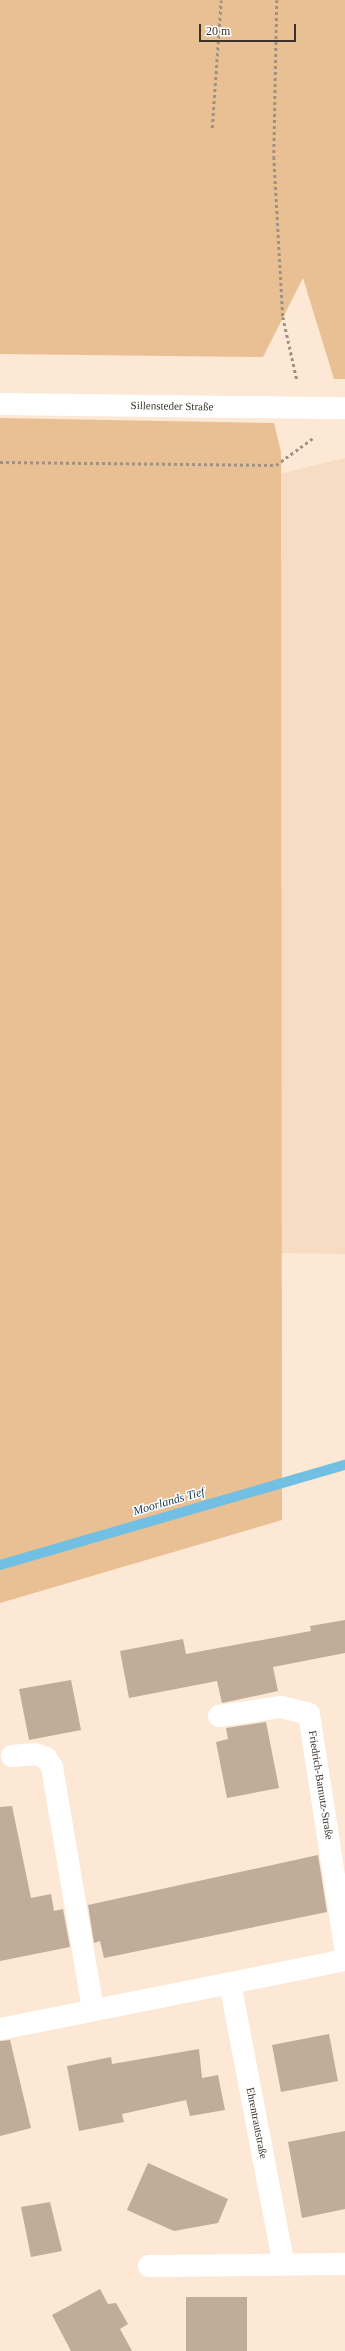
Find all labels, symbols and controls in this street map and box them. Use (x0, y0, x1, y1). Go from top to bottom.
scale bar (201, 16, 298, 42)
text: 20 m (206, 24, 230, 38)
street label: Sillensteder Straße (130, 399, 214, 413)
water label: Moorlands Tief (132, 1485, 206, 1519)
street label: Friedrich-Barnutz-Straße (306, 1729, 336, 1841)
street label: Ehrentrautstraße (244, 2086, 270, 2160)

